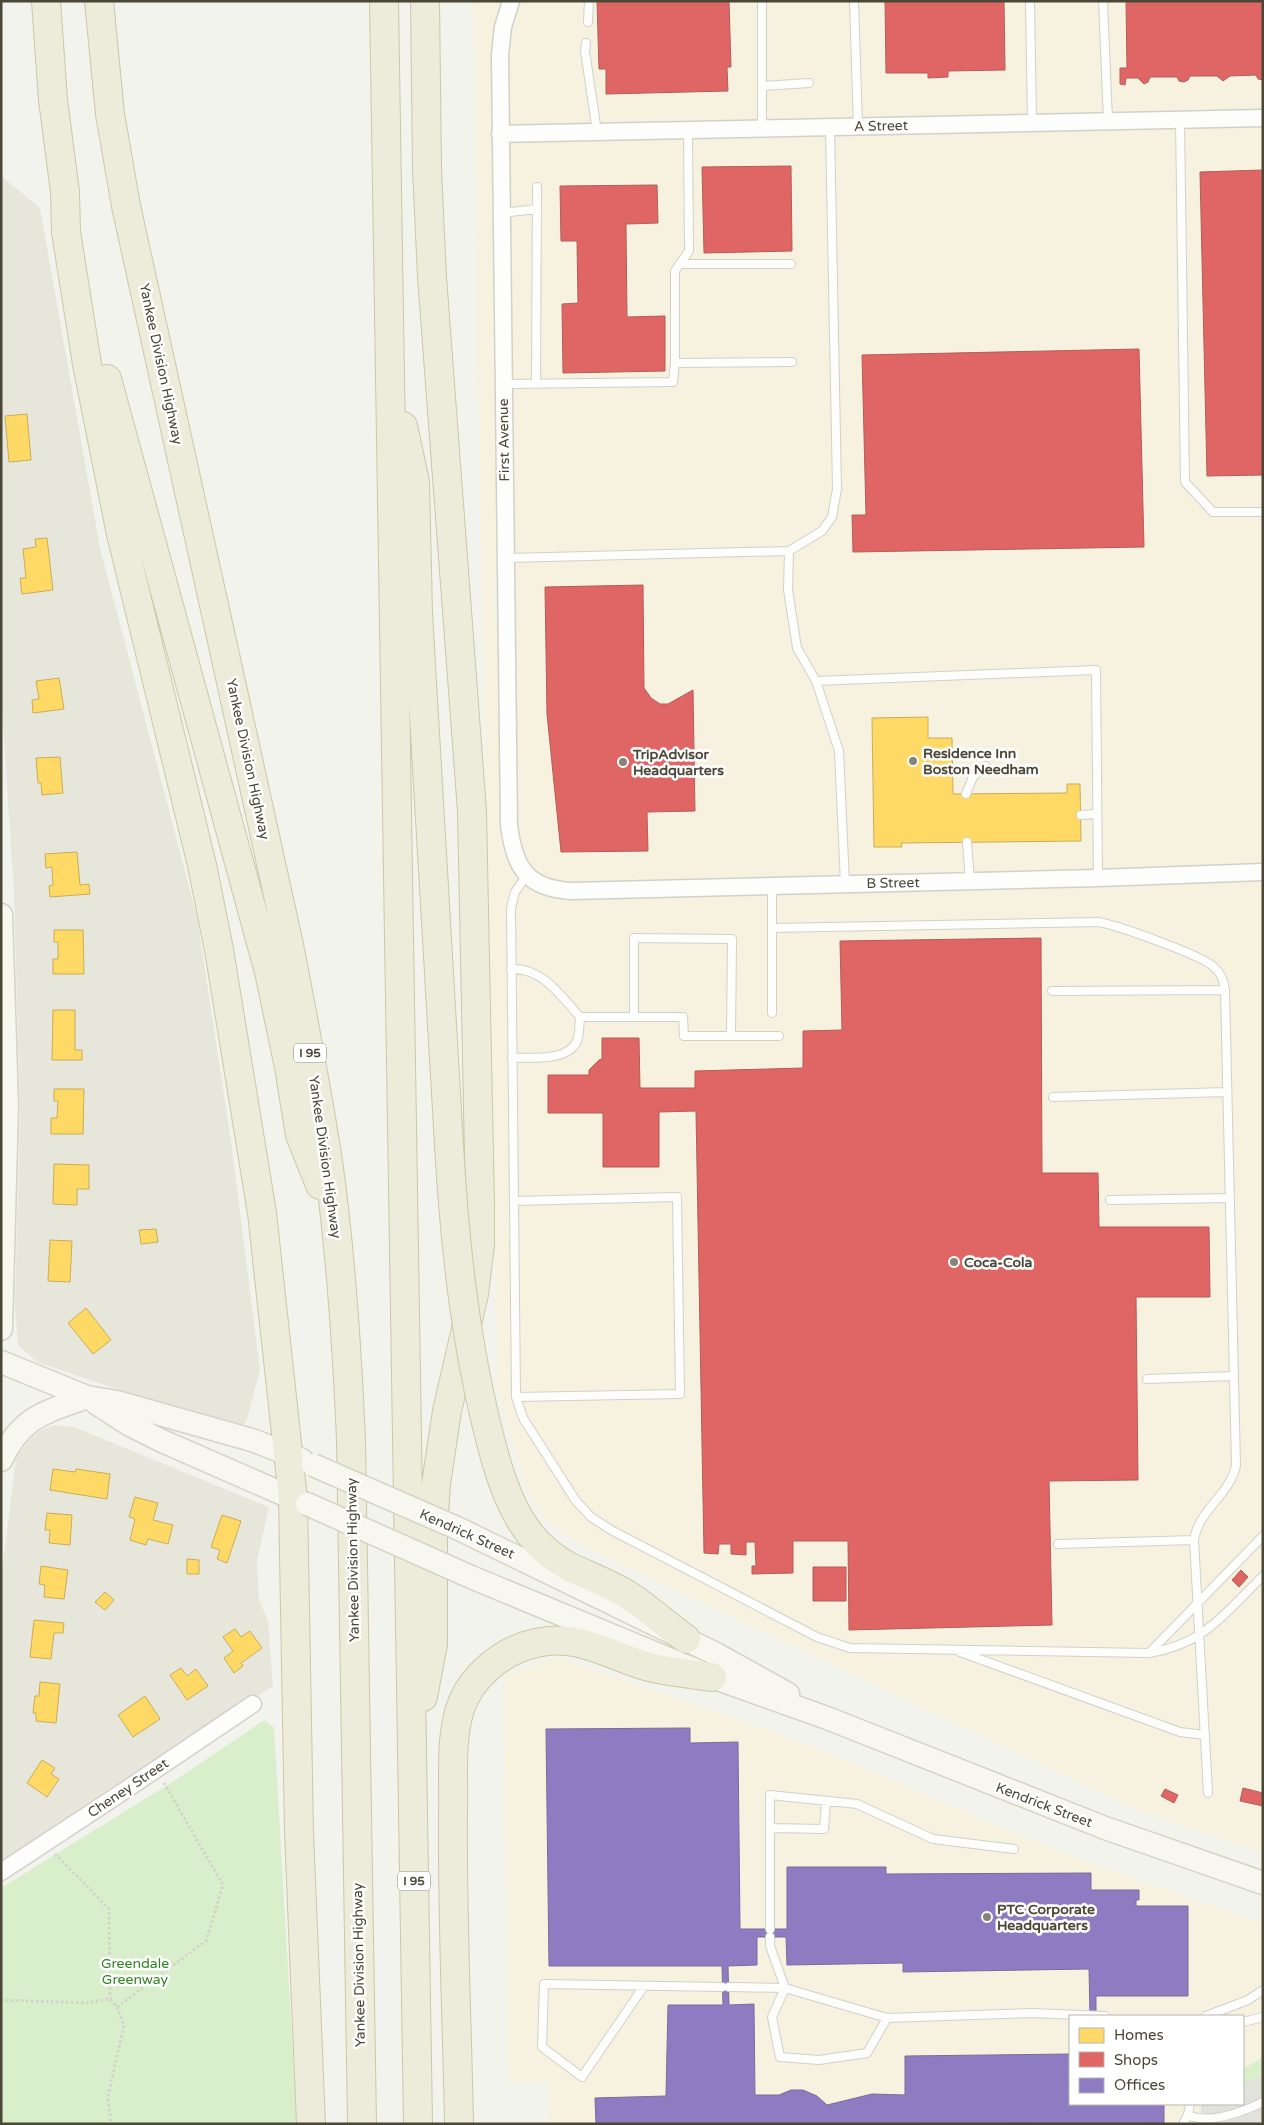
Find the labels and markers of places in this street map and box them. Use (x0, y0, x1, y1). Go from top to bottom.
place label: Residence Inn Boston Needham (923, 745, 1039, 778)
place label: TripAdvisor Headquarters (632, 746, 724, 779)
marker: Residence Inn Boston Needham (907, 755, 919, 767)
marker: TripAdvisor Headquarters (617, 756, 629, 768)
place label: Coca-Cola (964, 1254, 1033, 1271)
marker: Coca-Cola (948, 1256, 960, 1268)
place label: PTC Corporate Headquarters (997, 1901, 1095, 1934)
marker: PTC Corporate Headquarters (981, 1911, 993, 1923)

